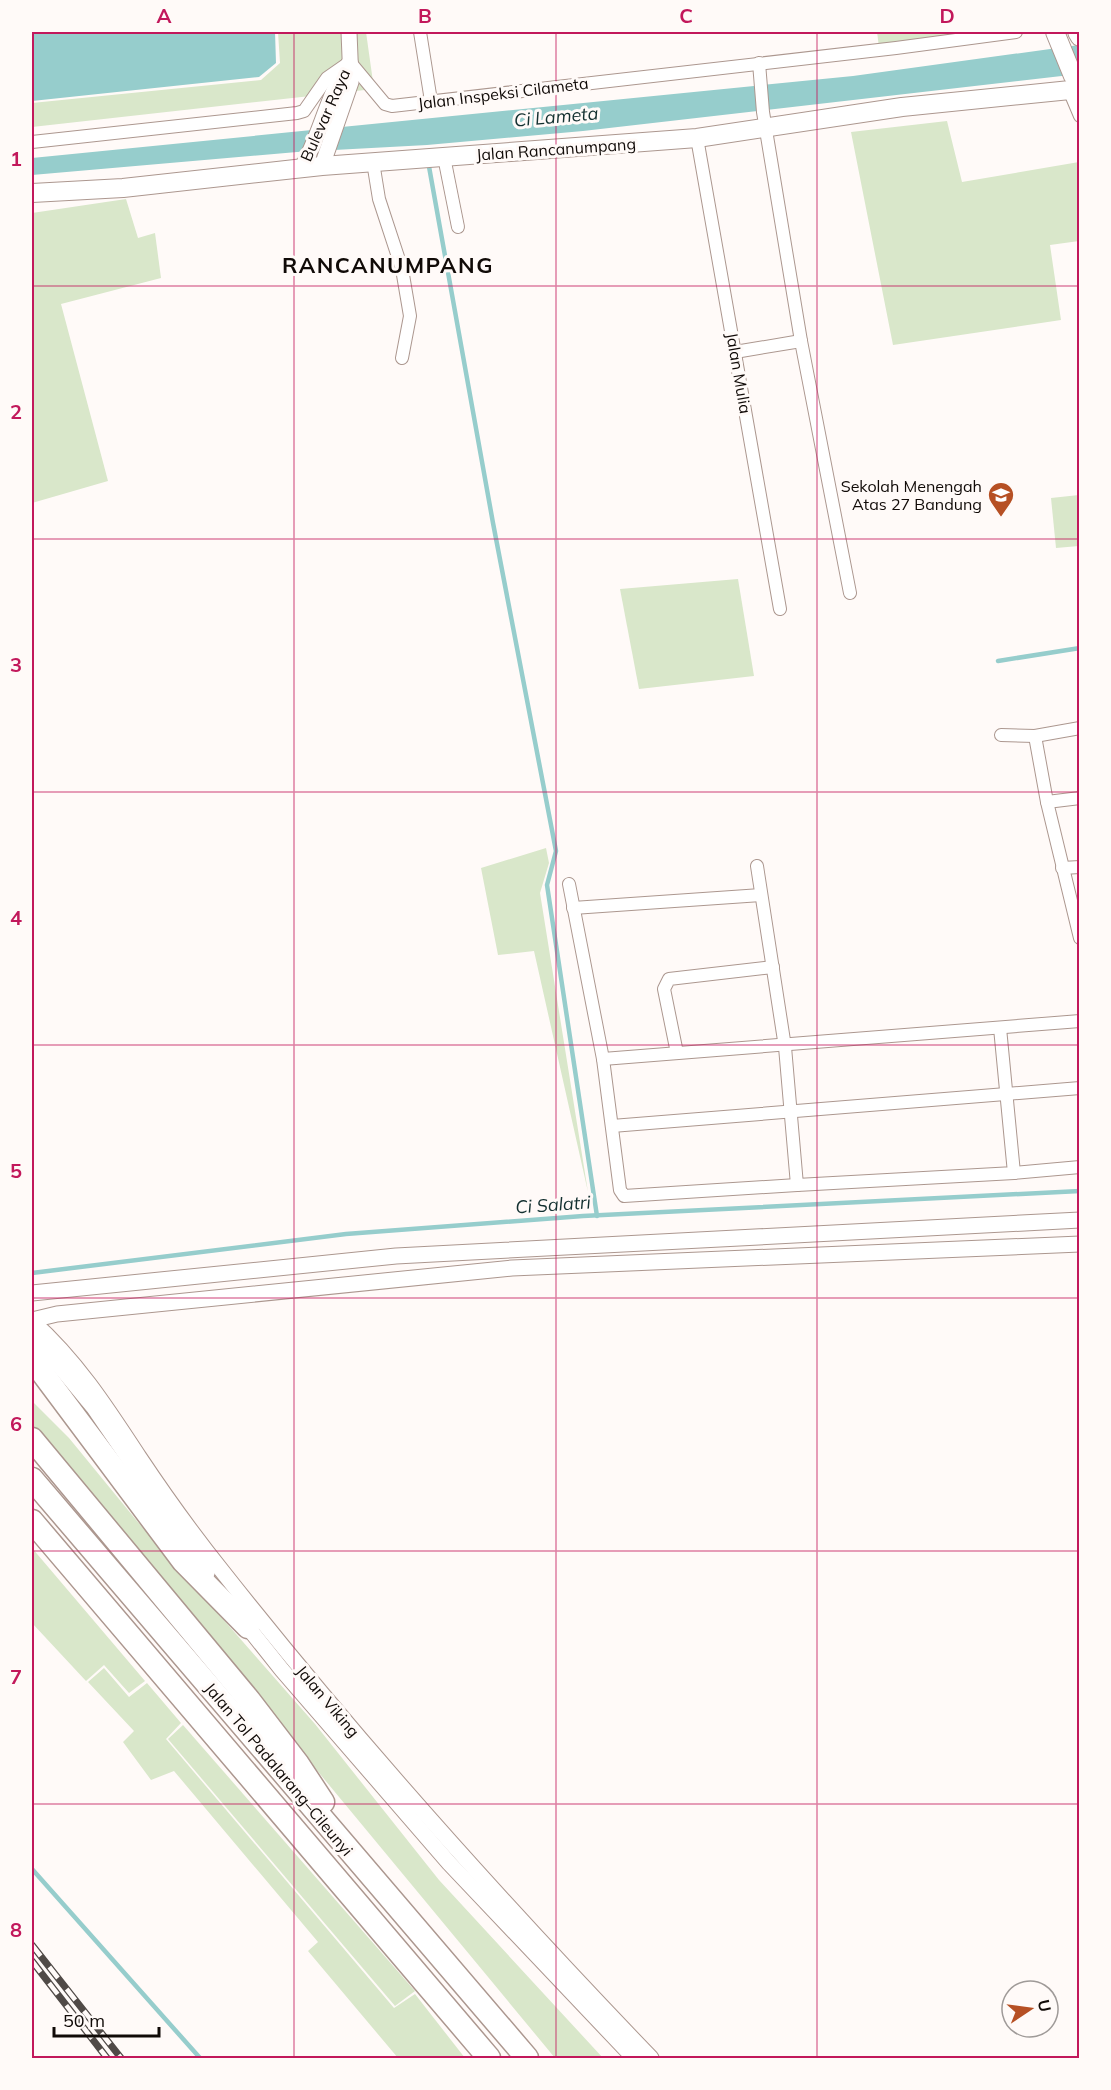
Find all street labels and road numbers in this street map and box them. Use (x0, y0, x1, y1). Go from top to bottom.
street label: Bulevar Raya (296, 66, 354, 164)
street label: Jalan Inspeksi Cilameta (417, 73, 589, 113)
street label: Jalan Rancanumpang (475, 133, 637, 165)
street label: Jalan Mulia (722, 331, 756, 415)
street label: Jalan Viking (292, 1661, 364, 1741)
street label: Jalan Tol Padalarang–Cileunyi (201, 1678, 357, 1860)

